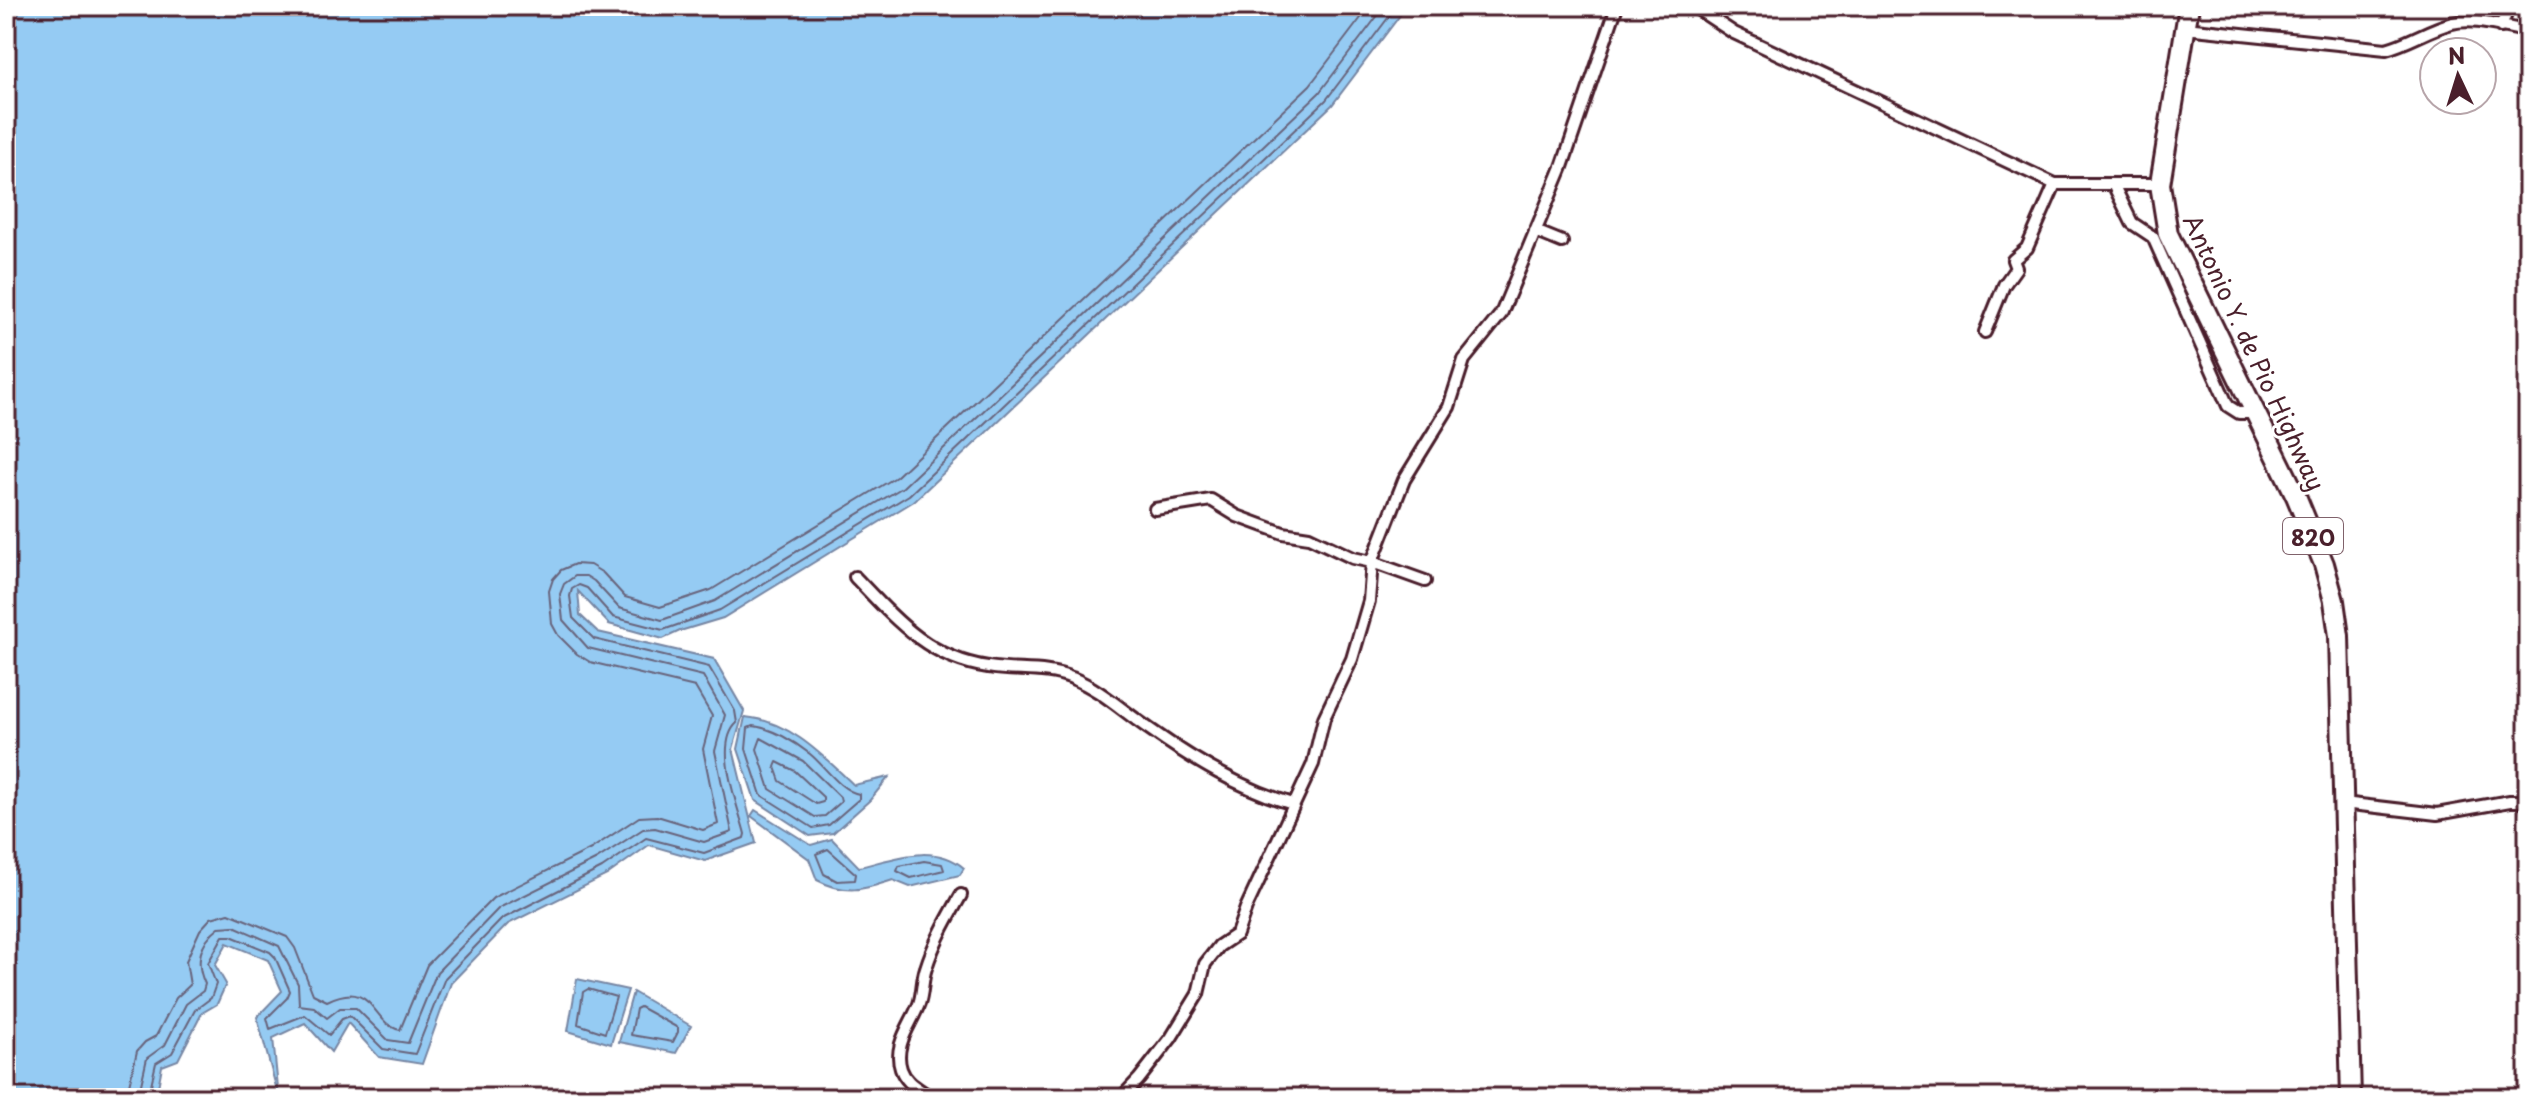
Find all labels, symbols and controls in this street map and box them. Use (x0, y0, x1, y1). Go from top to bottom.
north arrow (2418, 36, 2498, 116)
text: N (2447, 37, 2466, 72)
street label: Antonio Y. de Pio Highway (2175, 208, 2335, 496)
road number: 820 (2283, 518, 2343, 554)

